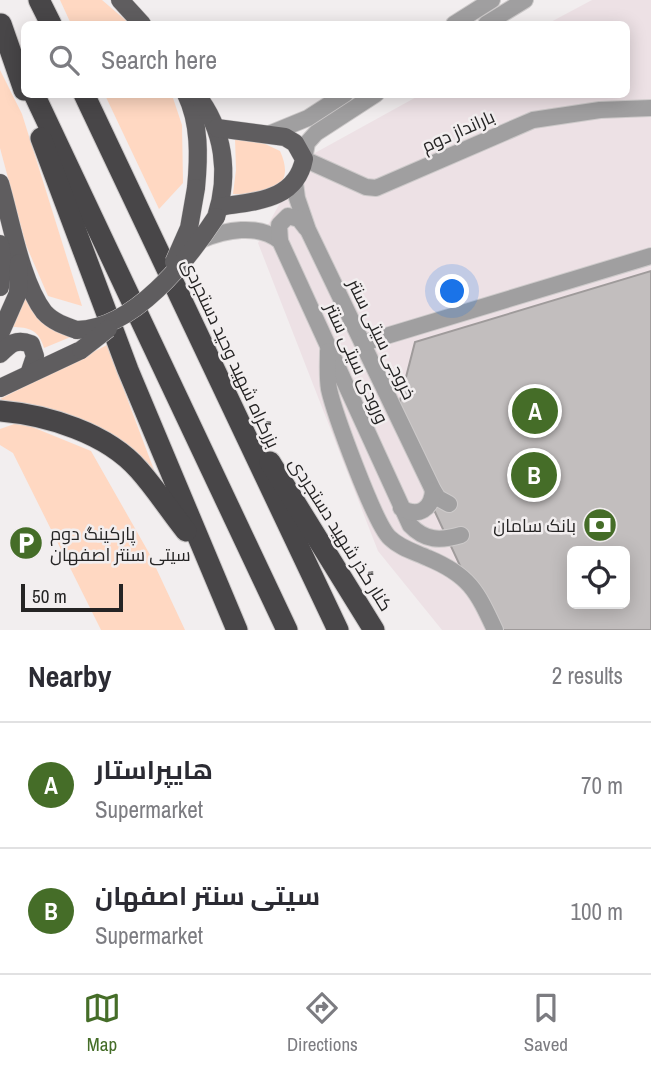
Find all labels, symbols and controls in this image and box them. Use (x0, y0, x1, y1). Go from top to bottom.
search box (21, 21, 630, 98)
icon: search (45, 41, 83, 79)
text: Search here (101, 42, 217, 77)
street label: بارانداز دوم (417, 104, 499, 158)
street label: بزرگراه شهید وحید دستجردی (176, 254, 286, 452)
street label: خروجی سیتی سنتر (341, 273, 422, 404)
your location (435, 274, 469, 308)
street label: ورودی سیتی سنتر (319, 298, 395, 427)
pin: A (512, 385, 558, 437)
pin: B (511, 449, 557, 501)
street label: کنار گذر شهید دستجردی (283, 452, 399, 616)
bank icon: بانک سامان (581, 506, 619, 544)
place label: بانک سامان (493, 513, 576, 538)
place label: پارکینگ دوم سیتی سنتر اصفهان (50, 521, 191, 567)
parking icon: پارکینگ دوم سیتی سنتر اصفهان (7, 524, 45, 562)
map controls (567, 546, 630, 609)
button: locate (567, 546, 630, 609)
scale bar (21, 581, 122, 613)
text: 50 m (32, 583, 67, 609)
text: Nearby (28, 656, 111, 696)
text: 2 results (552, 660, 623, 691)
text: هایپراستار (95, 752, 213, 787)
text: A (44, 770, 58, 801)
text: 70 m (581, 770, 623, 801)
text: Supermarket (95, 794, 203, 825)
text: سیتی سنتر اصفهان (95, 878, 320, 913)
text: B (44, 896, 58, 927)
text: 100 m (571, 896, 623, 927)
text: Supermarket (95, 920, 203, 951)
tab: Map (83, 989, 121, 1057)
tab: Directions (287, 989, 358, 1057)
tab: Saved (524, 989, 568, 1057)

